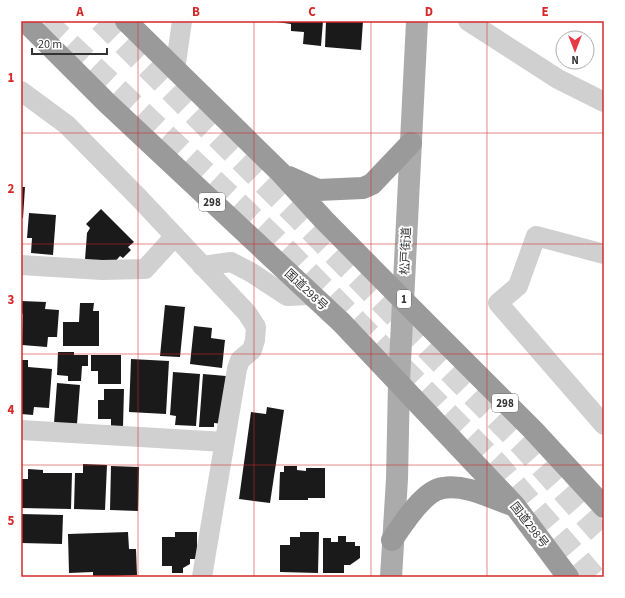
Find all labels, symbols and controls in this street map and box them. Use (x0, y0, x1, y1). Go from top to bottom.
text: A (75, 3, 84, 21)
text: B (192, 3, 200, 21)
text: C (308, 3, 316, 21)
text: D (425, 3, 433, 21)
text: E (541, 3, 549, 21)
scale bar (32, 30, 107, 56)
north arrow (555, 30, 595, 70)
text: 20 m (38, 36, 62, 53)
text: N (571, 52, 579, 67)
text: 1 (8, 69, 15, 87)
text: 2 (8, 180, 15, 198)
road number: 298 (199, 193, 225, 211)
street label: 松戸街道 (397, 227, 415, 275)
street label: 国道298号 (280, 265, 332, 315)
road number: 1 (397, 290, 411, 308)
text: 3 (8, 291, 15, 309)
road number: 298 (492, 394, 518, 412)
text: 4 (8, 401, 15, 419)
street label: 国道298号 (506, 499, 552, 551)
text: 5 (8, 512, 15, 530)

